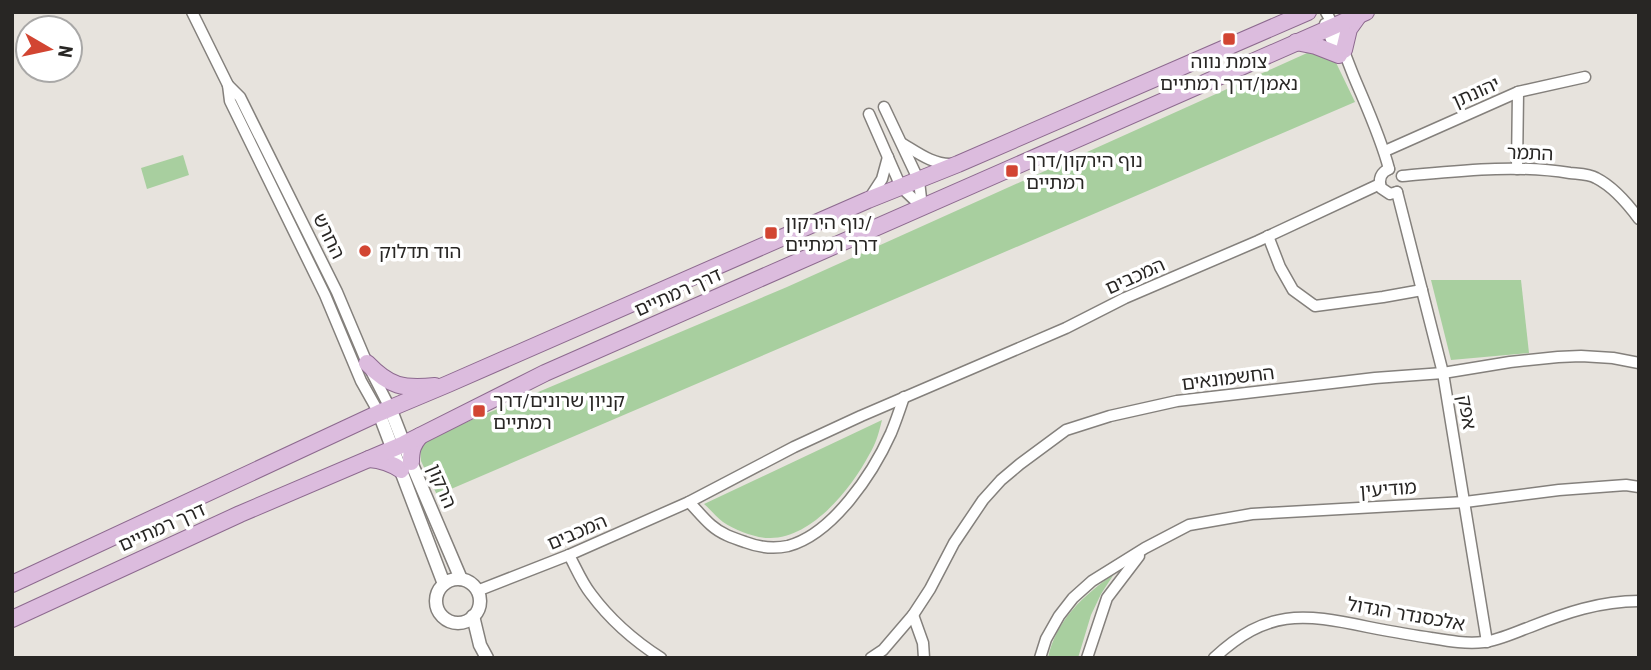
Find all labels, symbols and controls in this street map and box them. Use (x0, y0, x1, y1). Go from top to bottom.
north arrow (14, 14, 84, 84)
marker: צומת נווה נאמן/דרך רמתיים (1221, 31, 1237, 47)
text: N (53, 44, 78, 59)
place label: צומת נווה נאמן/דרך רמתיים (1160, 50, 1298, 95)
street label: יהונתן (1449, 71, 1503, 113)
street label: התמר (1506, 141, 1554, 165)
place label: נוף הירקון/דרך רמתיים (1026, 149, 1143, 194)
marker: נוף הירקון/דרך רמתיים (1004, 163, 1020, 179)
street label: החרש (308, 209, 350, 263)
place label: נוף הירקון/ דרך רמתיים (785, 211, 878, 256)
marker: נוף הירקון/ דרך רמתיים (763, 225, 779, 241)
place label: הוד תדלוק (379, 240, 461, 263)
marker: הוד תדלוק (357, 243, 373, 259)
street label: המכבים (1102, 253, 1168, 299)
street label: דרך רמתיים (631, 263, 725, 321)
street label: החשמונאים (1180, 361, 1276, 395)
place label: קניון שרונים/דרך רמתיים (493, 389, 625, 434)
street label: אפק (1453, 393, 1481, 431)
marker: קניון שרונים/דרך רמתיים (471, 403, 487, 419)
street label: הרקון (422, 460, 462, 512)
street label: מודיעין (1359, 476, 1417, 502)
street label: דרך רמתיים (115, 498, 209, 556)
street label: המכבים (544, 509, 610, 555)
street label: אלכסנדר הגדול (1345, 592, 1467, 636)

